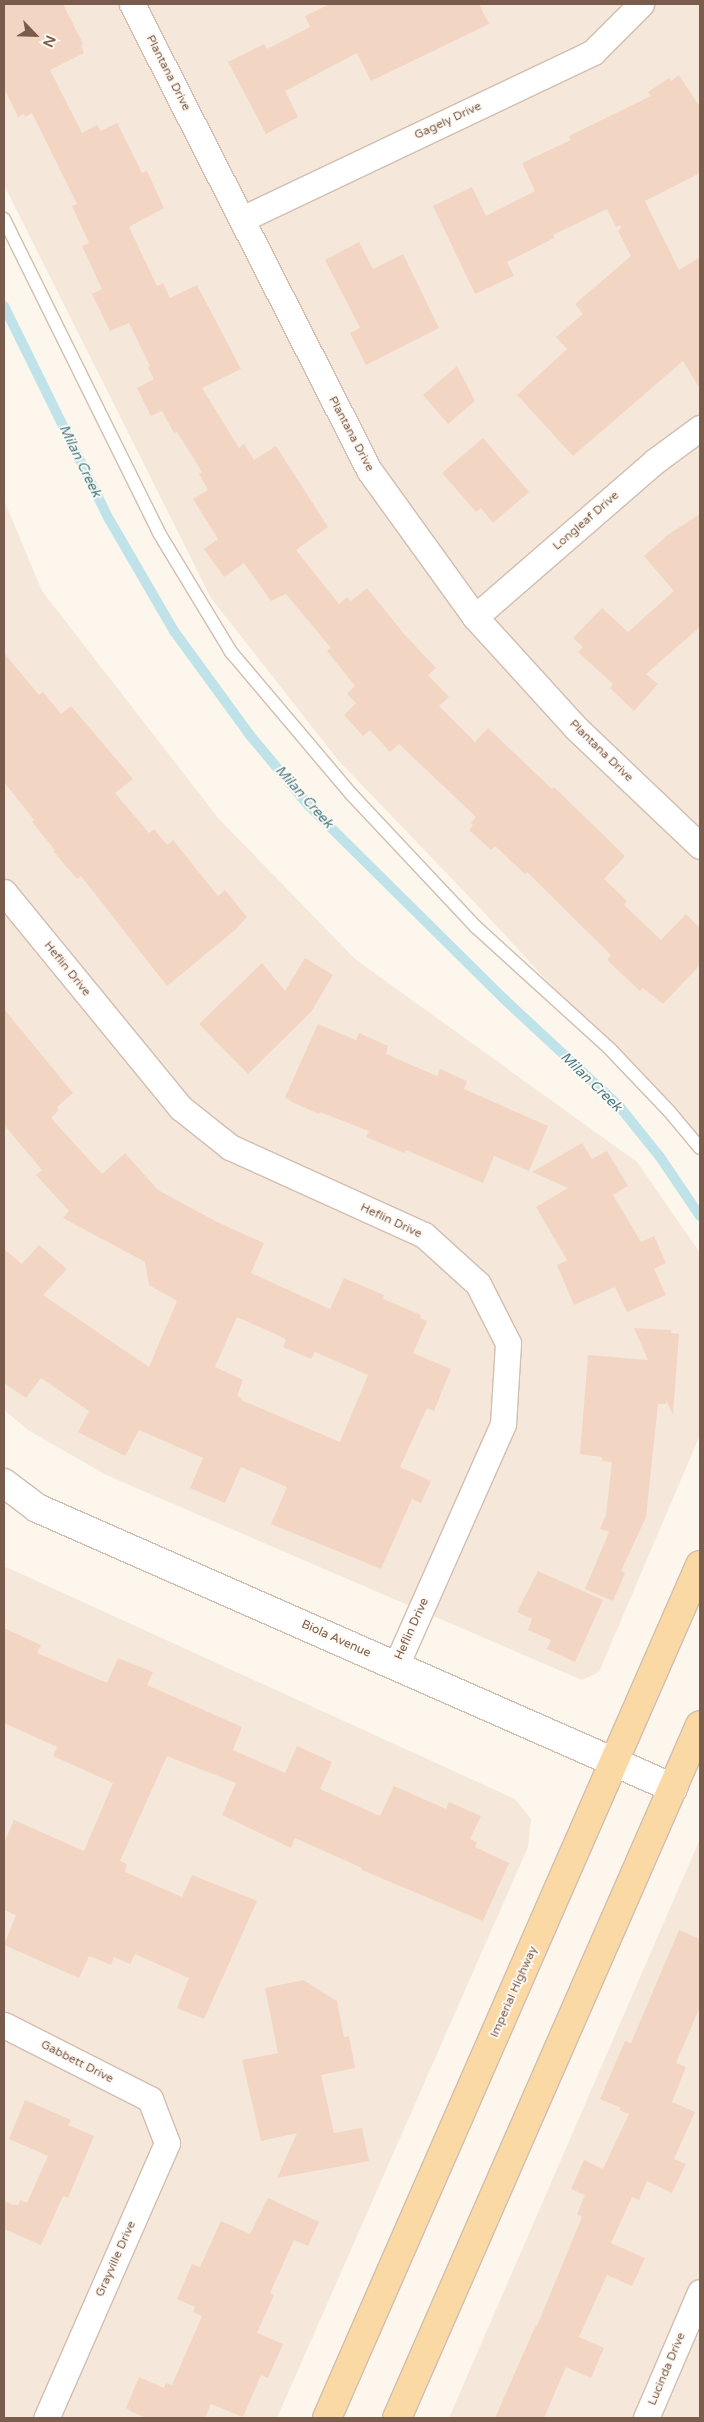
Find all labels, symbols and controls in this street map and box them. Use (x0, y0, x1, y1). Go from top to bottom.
north arrow (10, 10, 60, 60)
text: N (39, 33, 59, 50)
street label: Plantana Drive (143, 33, 193, 113)
street label: Gagely Drive (412, 99, 484, 143)
street label: Plantana Drive (325, 394, 377, 474)
water label: Milan Creek (55, 422, 105, 500)
street label: Longleaf Drive (550, 488, 622, 554)
street label: Plantana Drive (566, 717, 636, 785)
water label: Milan Creek (271, 762, 337, 832)
street label: Heflin Drive (41, 939, 93, 999)
water label: Milan Creek (557, 1049, 625, 1115)
street label: Heflin Drive (358, 1200, 424, 1242)
street label: Heflin Drive (392, 1596, 432, 1662)
street label: Biola Avenue (299, 1617, 373, 1661)
street label: Imperial Highway (487, 1944, 541, 2040)
street label: Gabbett Drive (38, 2038, 116, 2086)
street label: Grayville Drive (93, 2219, 139, 2299)
street label: Lucinda Drive (645, 2330, 689, 2408)

